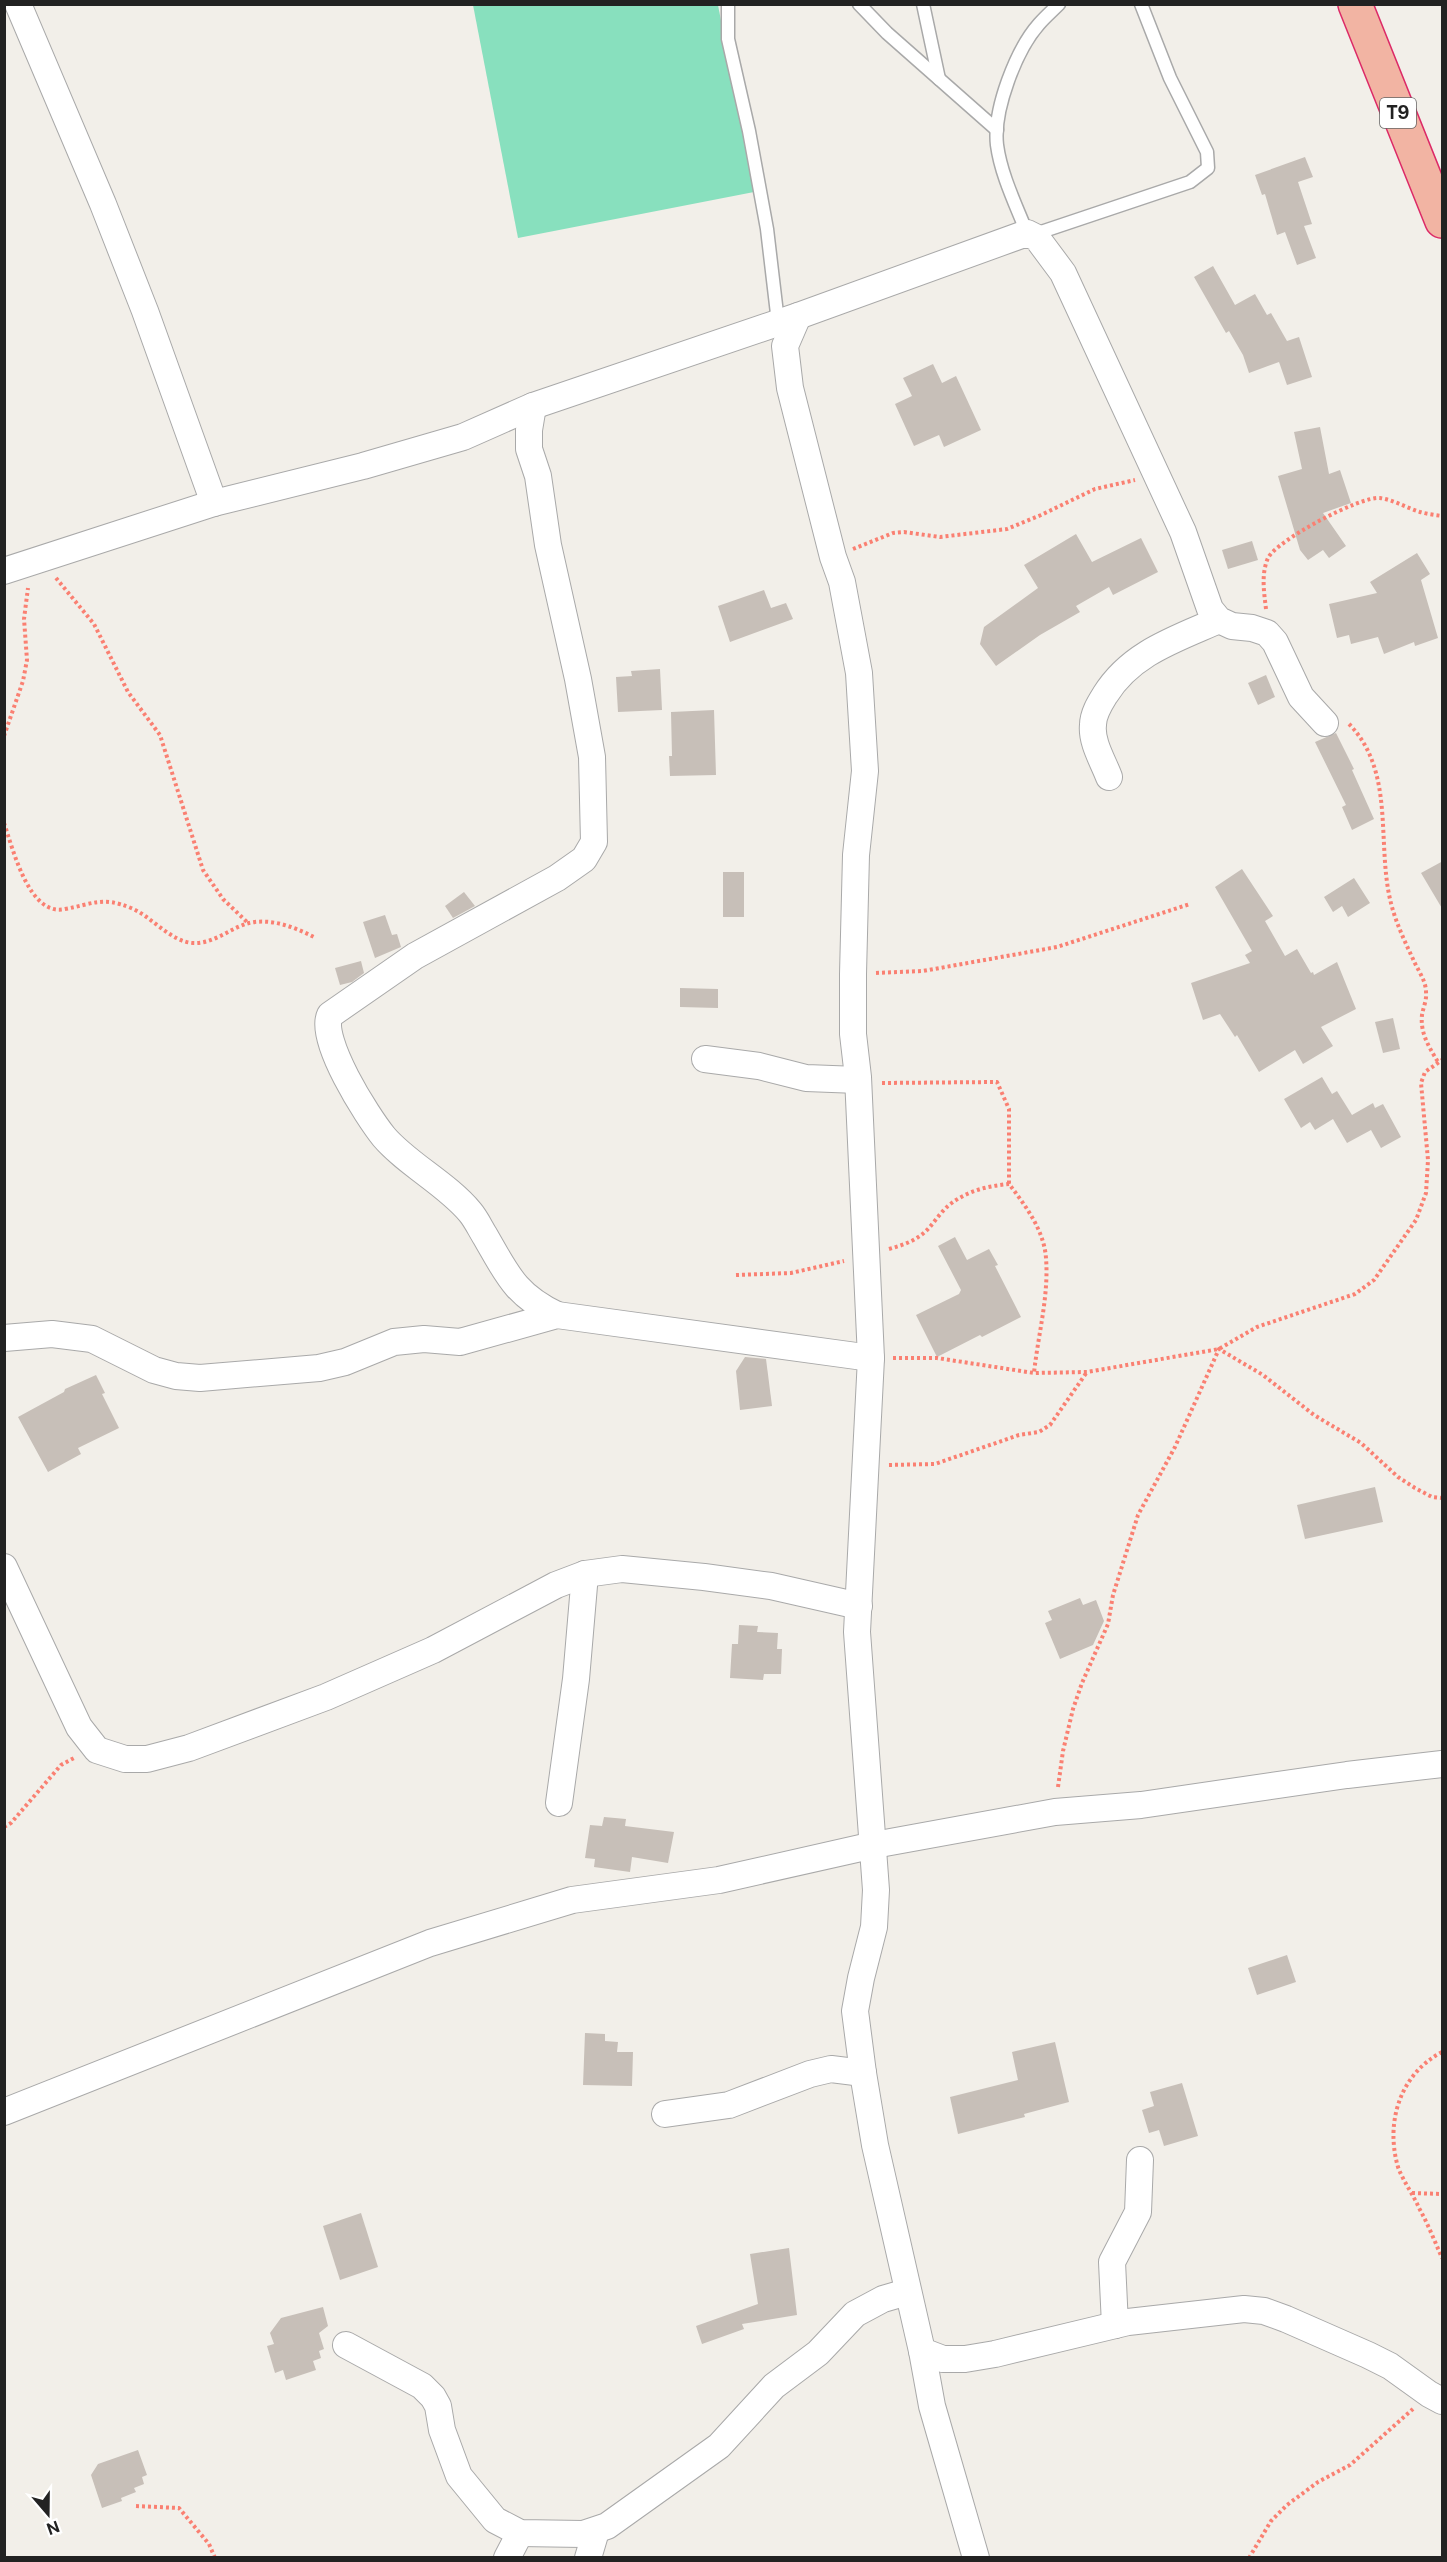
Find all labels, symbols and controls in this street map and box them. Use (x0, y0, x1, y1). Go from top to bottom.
road number: T9 (1380, 98, 1416, 128)
north arrow (18, 2484, 78, 2544)
text: N (44, 2517, 62, 2539)

